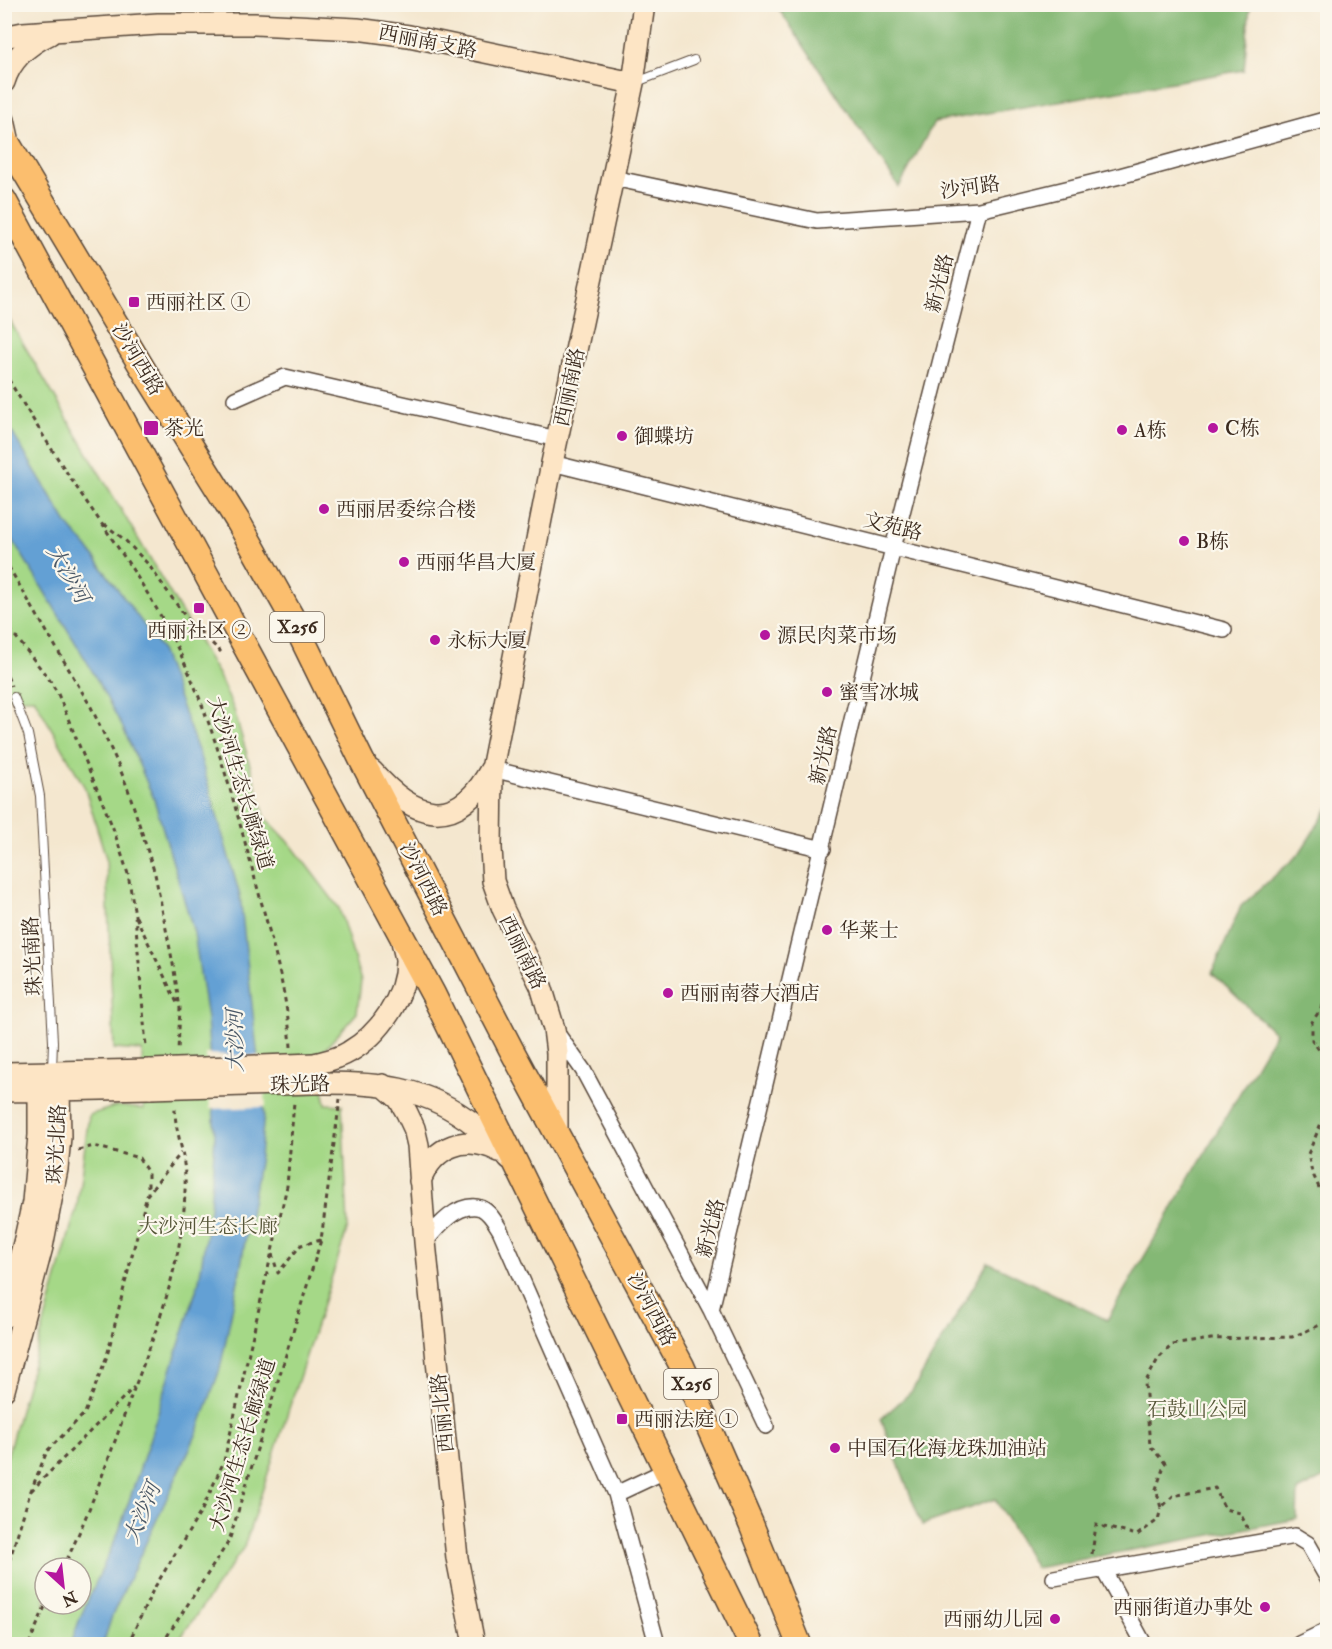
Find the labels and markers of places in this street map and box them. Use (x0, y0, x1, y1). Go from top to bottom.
place label: 西丽社区 ① (146, 290, 250, 315)
marker: 西丽社区 ① (127, 295, 141, 309)
place label: 茶光 (164, 416, 204, 441)
place label: C栋 (1225, 416, 1260, 441)
place label: A栋 (1133, 418, 1167, 443)
marker: 茶光 (142, 419, 160, 437)
marker: C栋 (1206, 421, 1220, 435)
marker: A栋 (1115, 423, 1129, 437)
place label: 御蝶坊 (634, 424, 694, 449)
marker: 御蝶坊 (615, 429, 629, 443)
place label: 西丽居委综合楼 (336, 497, 476, 522)
marker: 西丽居委综合楼 (317, 502, 331, 516)
place label: B栋 (1196, 529, 1229, 554)
marker: B栋 (1177, 534, 1191, 548)
place label: 西丽华昌大厦 (416, 550, 536, 575)
marker: 西丽华昌大厦 (397, 555, 411, 569)
marker: 西丽社区 ② (192, 601, 206, 615)
place label: 西丽社区 ② (147, 618, 251, 643)
place label: 源民肉菜市场 (777, 623, 897, 648)
place label: 永标大厦 (447, 628, 527, 653)
marker: 源民肉菜市场 (758, 628, 772, 642)
marker: 永标大厦 (428, 633, 442, 647)
place label: 蜜雪冰城 (839, 680, 919, 705)
marker: 蜜雪冰城 (820, 685, 834, 699)
place label: 华莱士 (839, 918, 899, 943)
marker: 华莱士 (820, 923, 834, 937)
place label: 西丽南蓉大酒店 (680, 981, 820, 1006)
marker: 西丽南蓉大酒店 (661, 986, 675, 1000)
place label: 西丽法庭 ① (634, 1407, 738, 1432)
marker: 西丽法庭 ① (615, 1412, 629, 1426)
place label: 中国石化海龙珠加油站 (847, 1436, 1047, 1461)
marker: 中国石化海龙珠加油站 (828, 1441, 842, 1455)
place label: 西丽街道办事处 (1113, 1595, 1253, 1620)
marker: 西丽街道办事处 (1258, 1600, 1272, 1614)
place label: 西丽幼儿园 (943, 1607, 1043, 1632)
marker: 西丽幼儿园 (1048, 1612, 1062, 1626)

